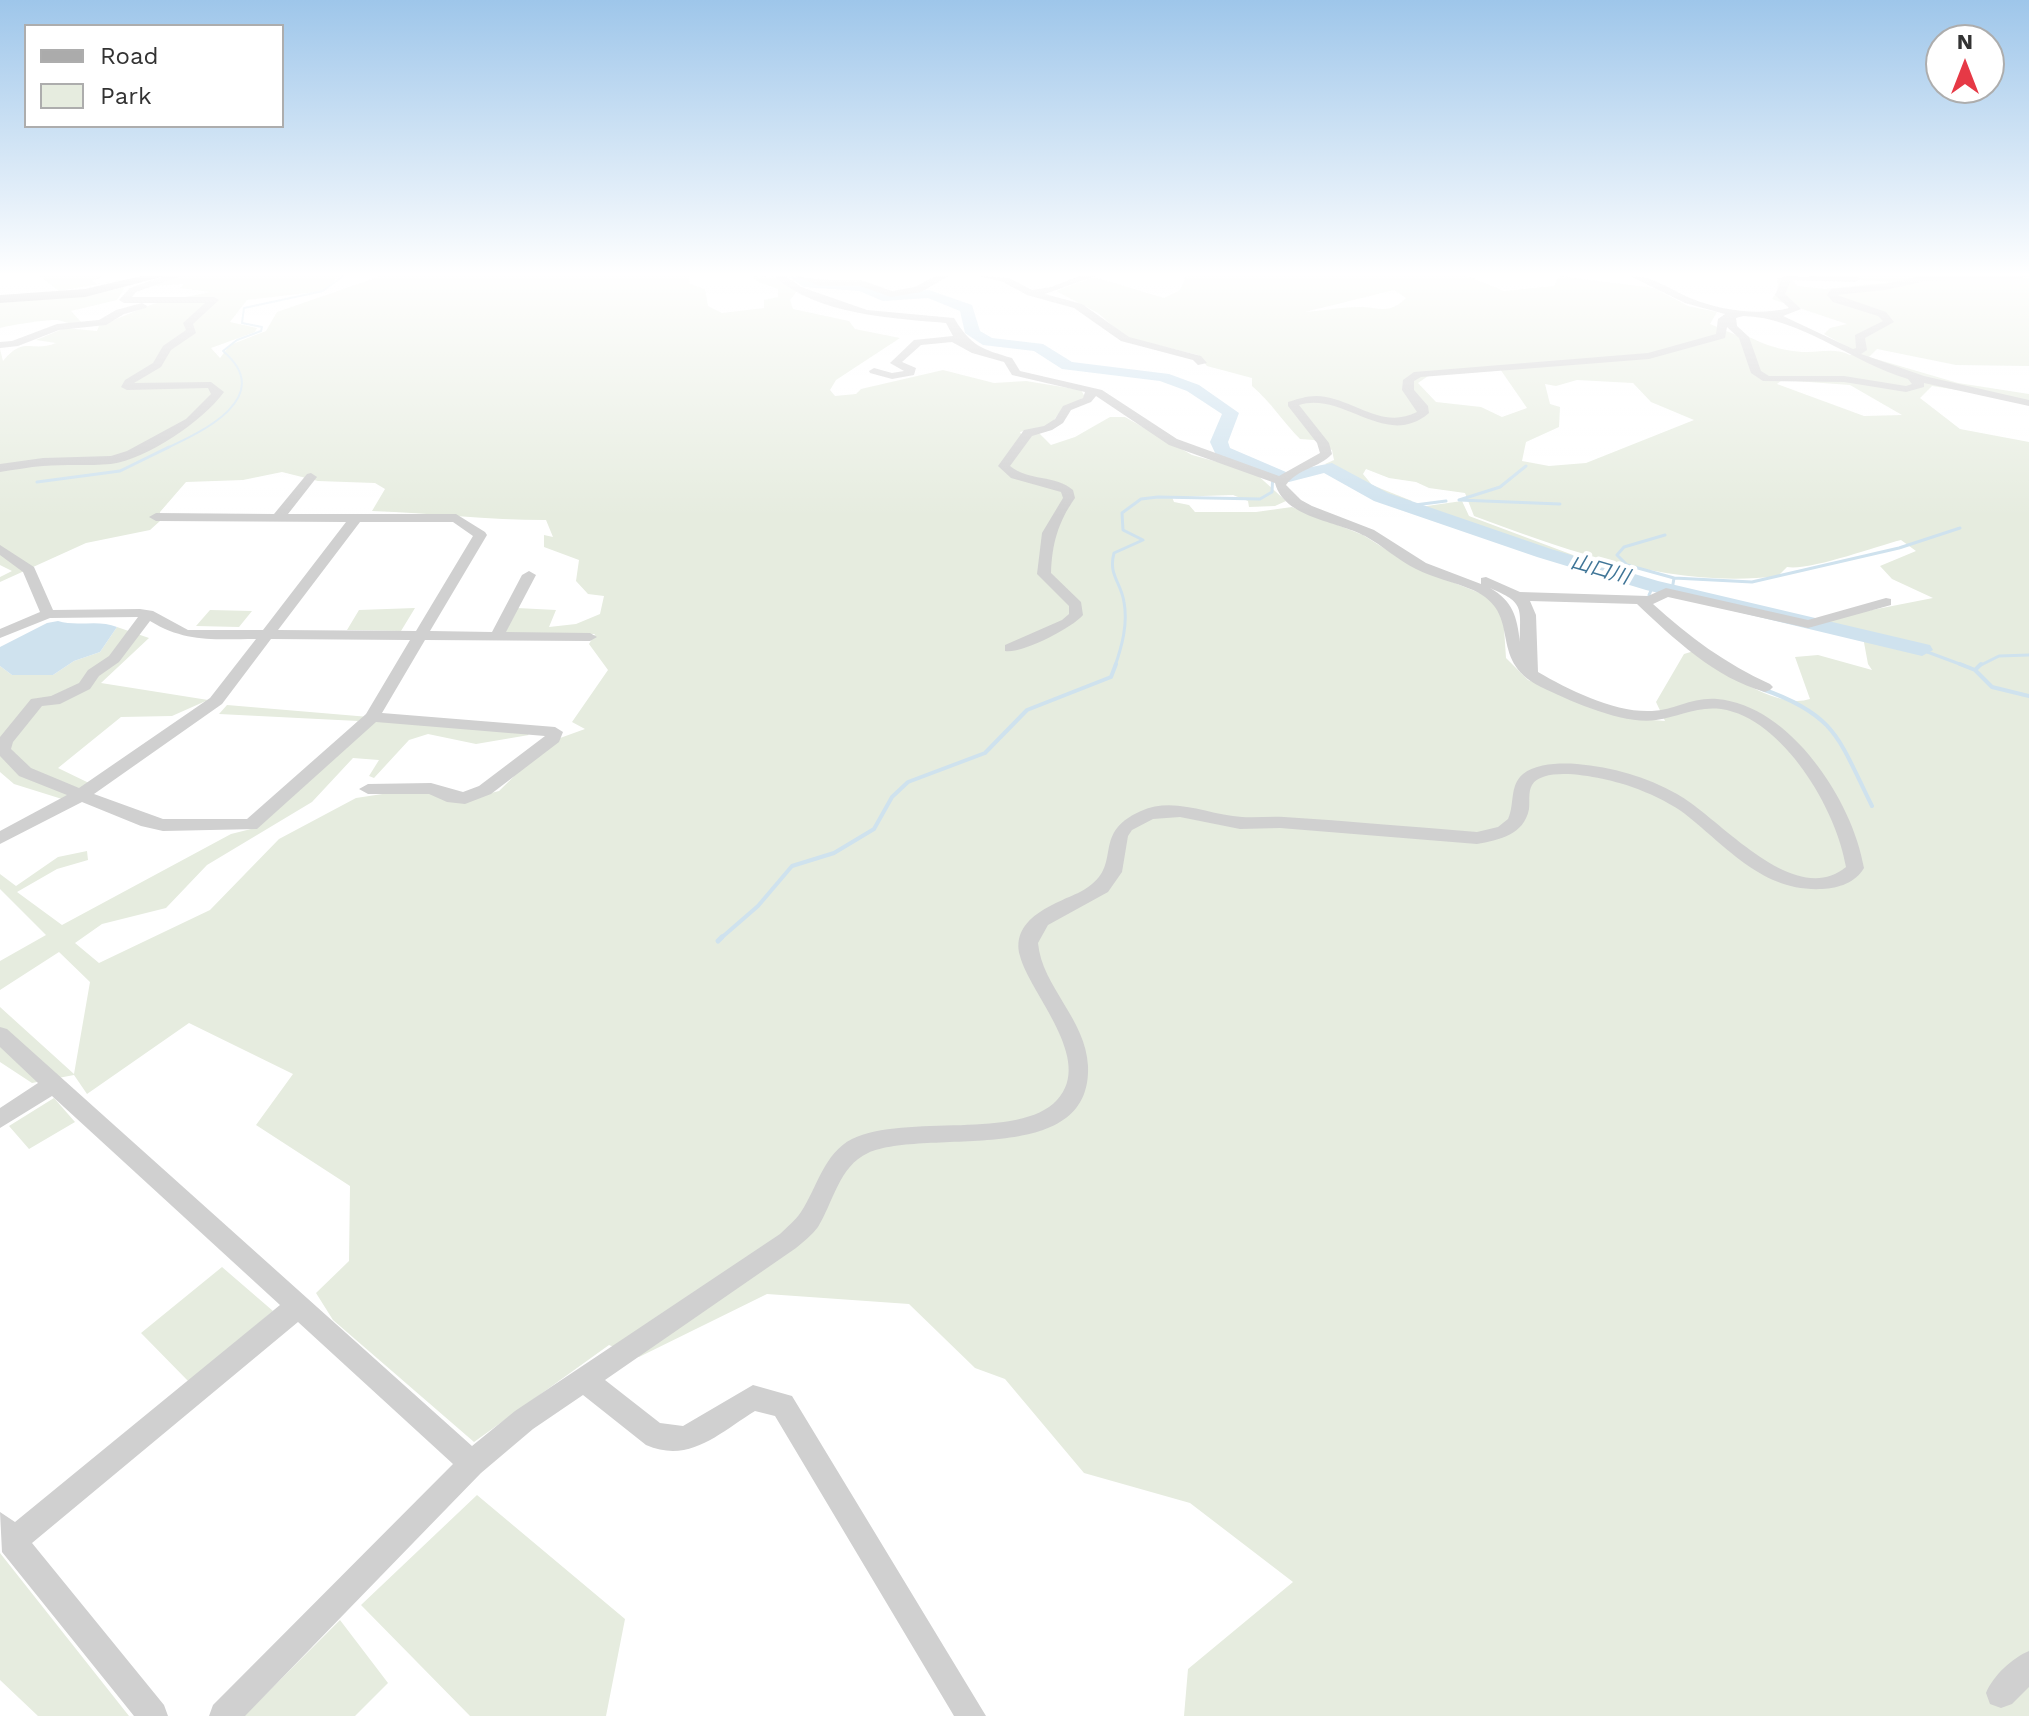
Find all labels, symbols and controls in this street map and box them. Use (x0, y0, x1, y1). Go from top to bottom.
legend (24, 24, 284, 128)
north arrow (1925, 24, 2005, 104)
text: N (1957, 29, 1973, 54)
text: Road (100, 42, 159, 70)
text: Park (100, 82, 152, 110)
water label: 山口川 (1568, 550, 1632, 590)

